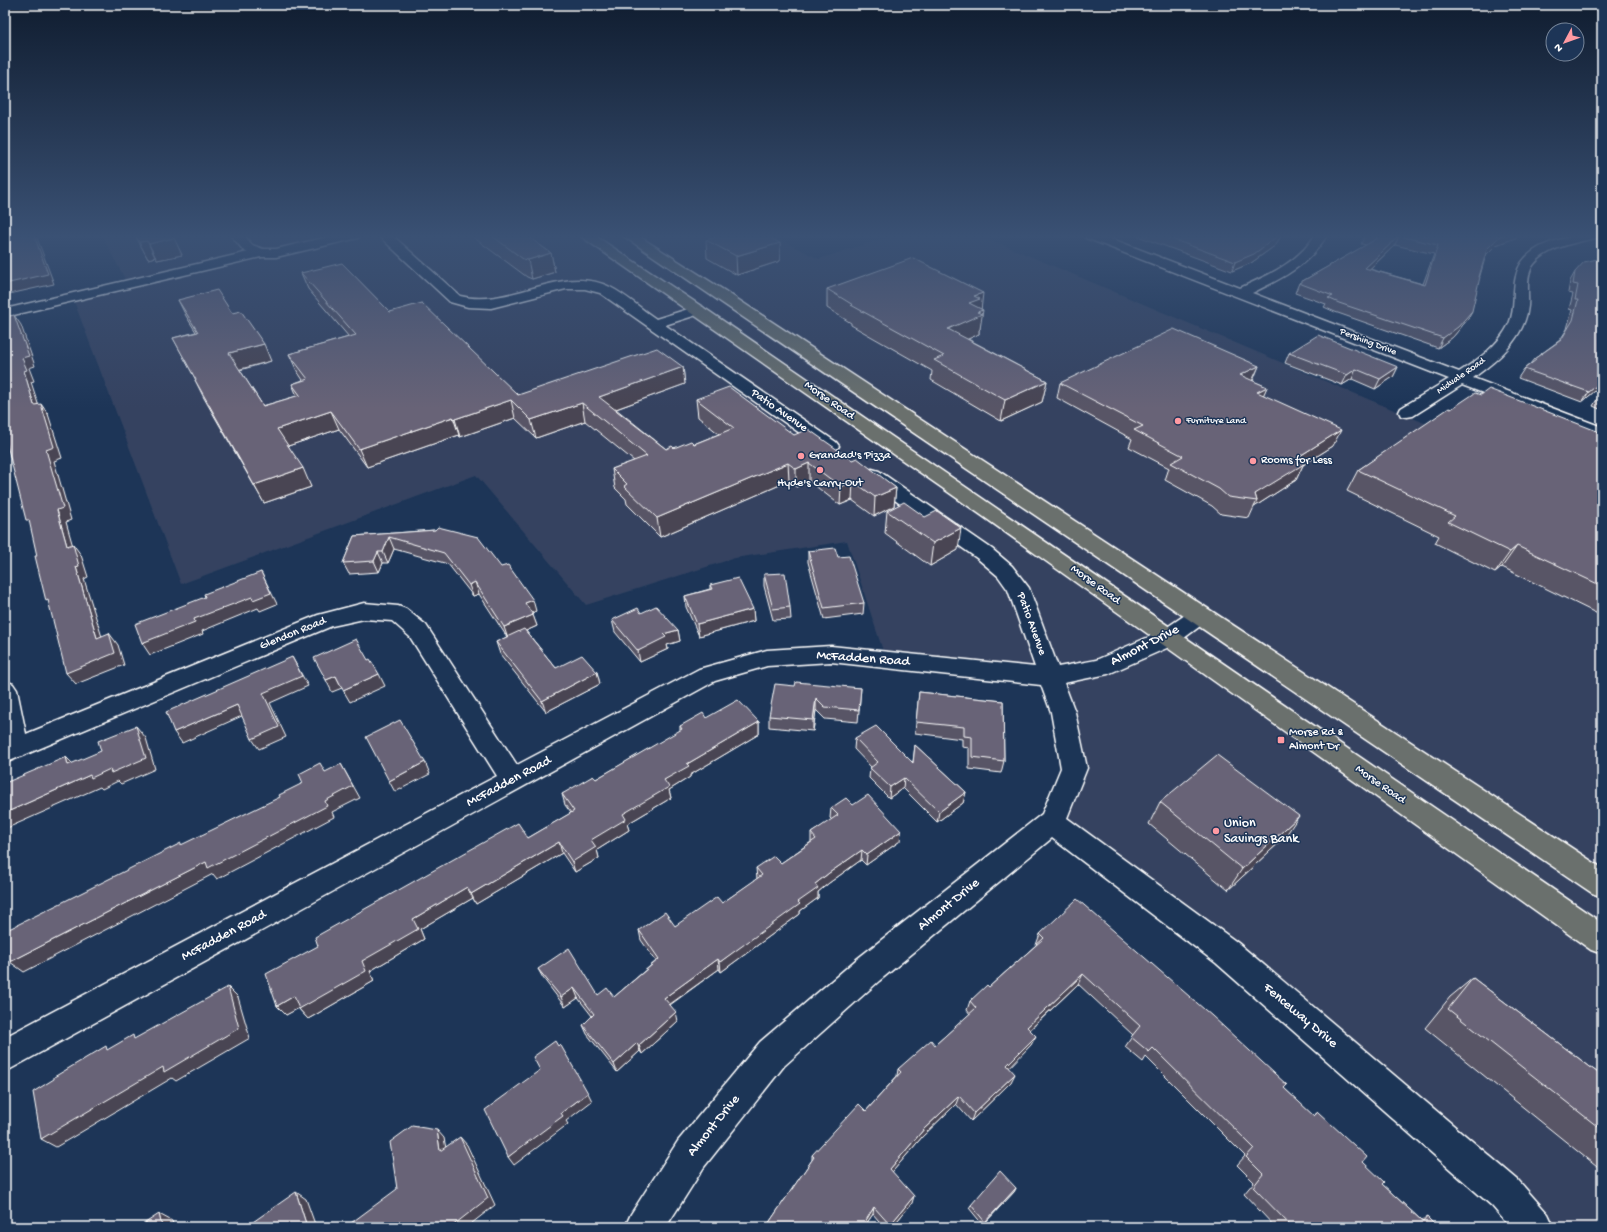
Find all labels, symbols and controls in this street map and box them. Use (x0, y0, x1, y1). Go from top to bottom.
north arrow (1545, 22, 1585, 62)
text: N (1552, 41, 1566, 54)
street label: Pershing Drive (1337, 325, 1399, 359)
street label: Midvale Road (1434, 354, 1489, 397)
street label: Morse Road (801, 378, 858, 424)
street label: Patio Avenue (747, 386, 811, 436)
place label: Furniture Land (1185, 415, 1247, 427)
marker: Furniture Land (1173, 416, 1183, 426)
place label: Grandad's Pizza (809, 449, 891, 463)
marker: Grandad's Pizza (796, 451, 806, 461)
place label: Rooms for Less (1261, 454, 1333, 468)
marker: Rooms for Less (1248, 456, 1258, 466)
marker: Hyde's Carry-Out (815, 465, 825, 475)
place label: Hyde's Carry-Out (777, 477, 864, 491)
street label: Morse Road (1067, 562, 1124, 608)
street label: Patio Avenue (1013, 590, 1049, 658)
street label: Glendon Road (258, 614, 329, 654)
street label: Almont Drive (1108, 621, 1183, 671)
street label: McFadden Road (816, 647, 912, 671)
place label: Morse Rd & Almont Dr (1289, 726, 1343, 754)
marker: Morse Rd & Almont Dr (1276, 735, 1286, 745)
street label: McFadden Road (464, 752, 556, 811)
street label: Morse Road (1352, 762, 1409, 808)
place label: Union Savings Bank (1224, 815, 1300, 848)
marker: Union Savings Bank (1211, 826, 1221, 836)
street label: Almont Drive (915, 874, 984, 935)
street label: McFadden Road (179, 906, 271, 965)
street label: Fenceway Drive (1258, 979, 1341, 1053)
street label: Almont Drive (684, 1091, 745, 1160)

